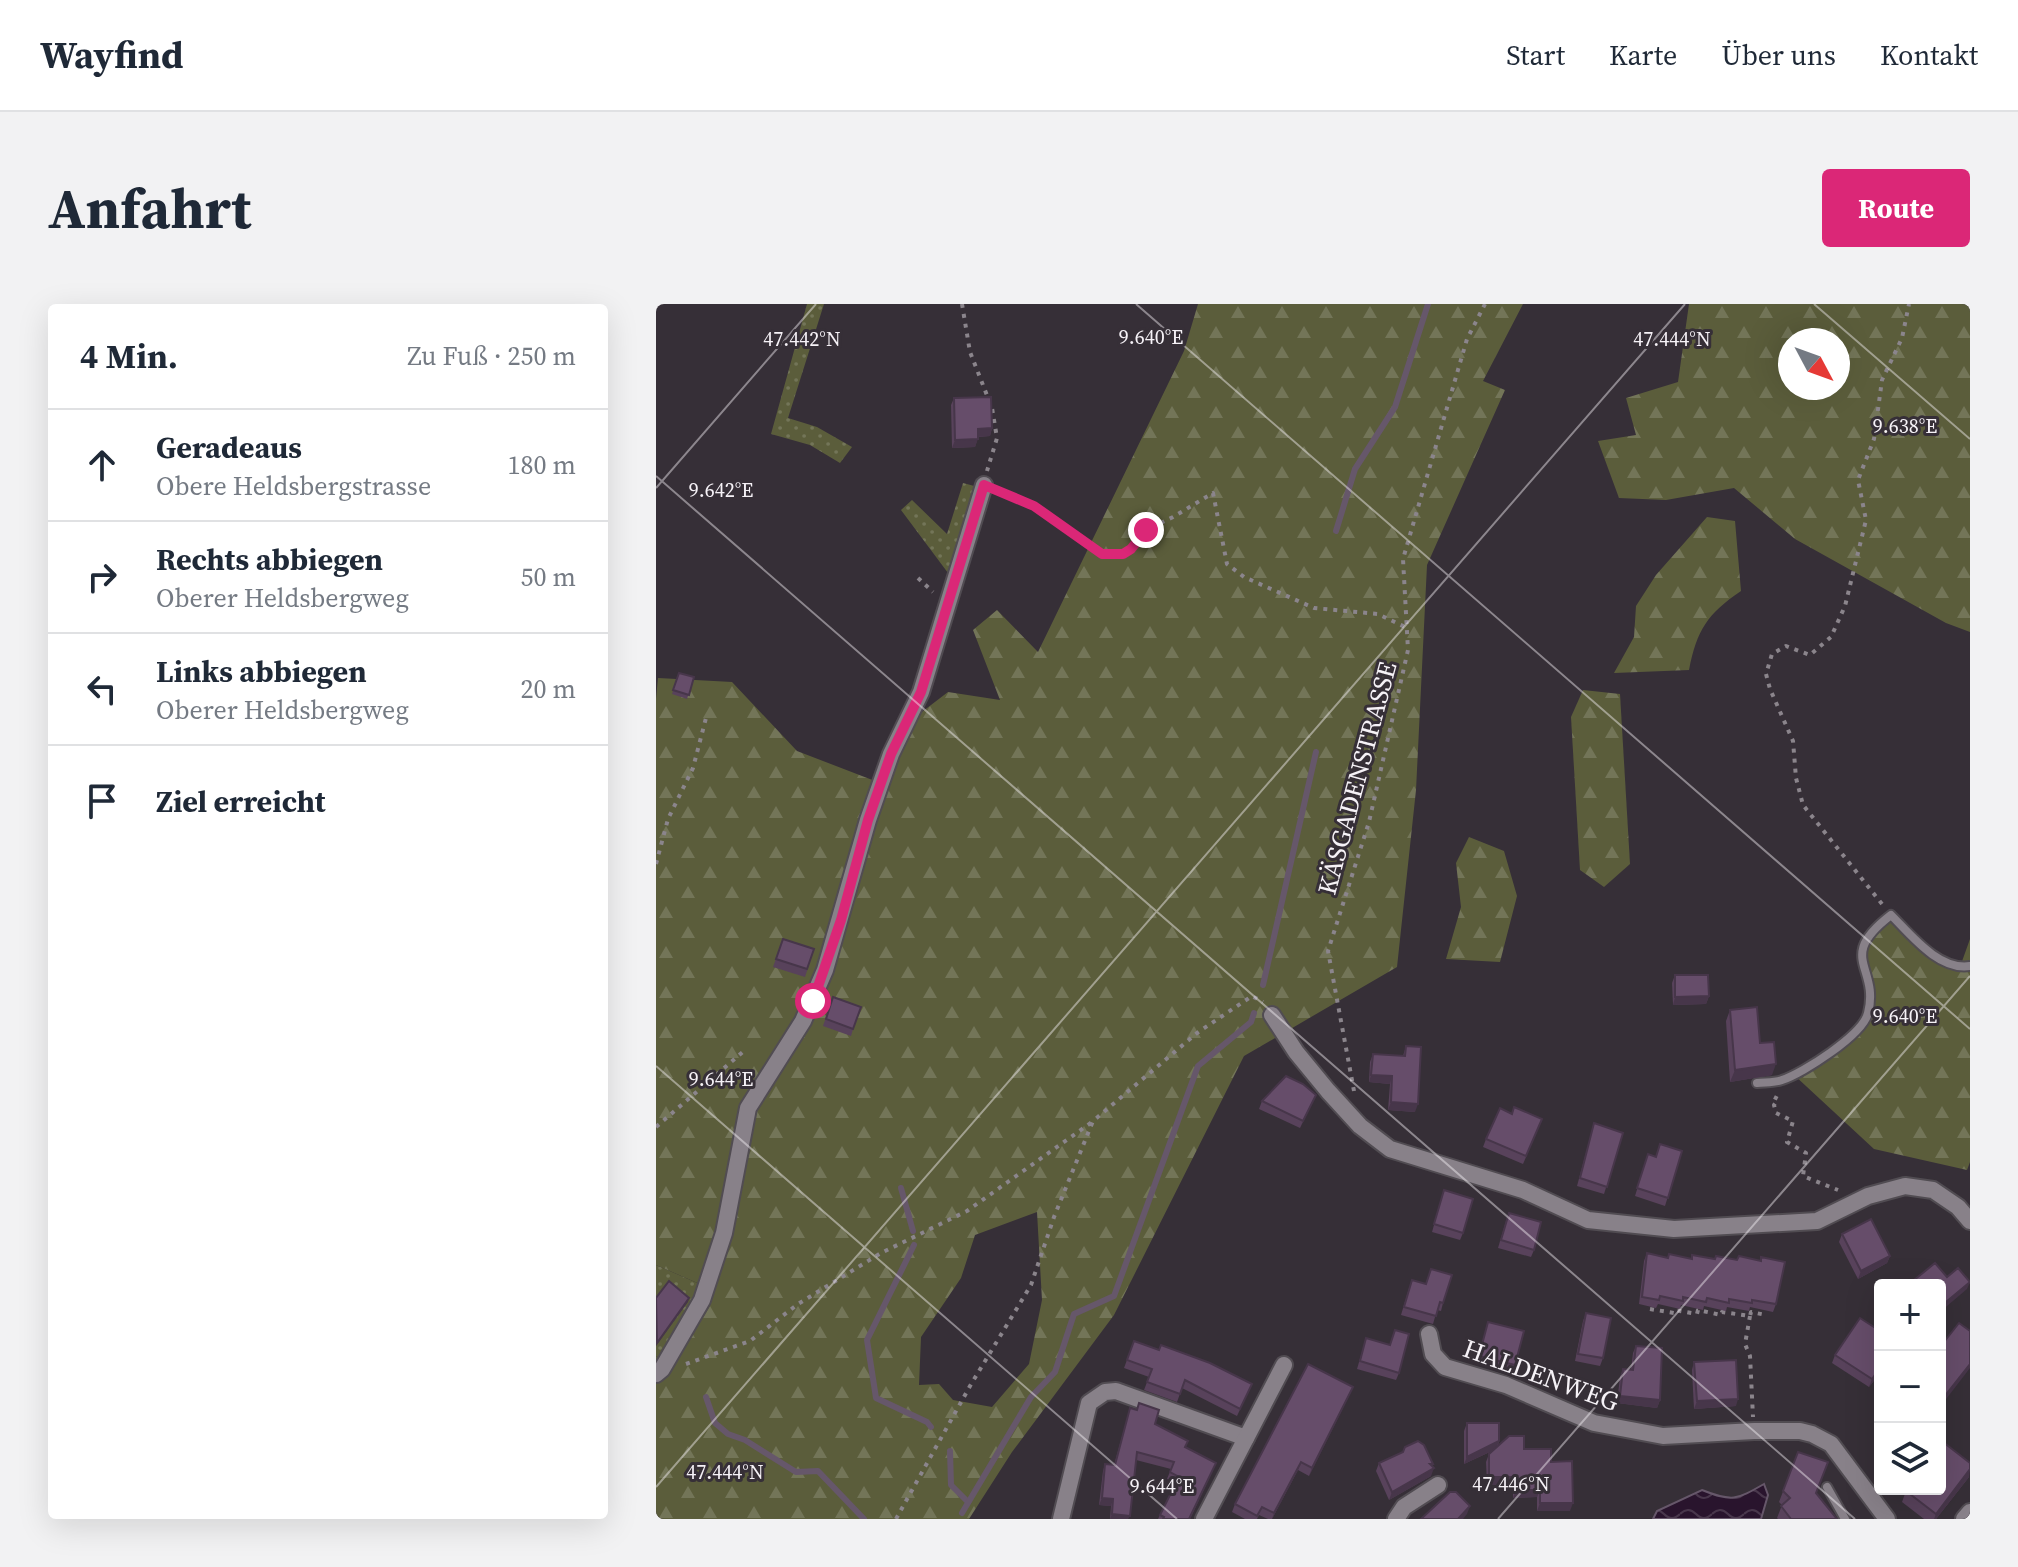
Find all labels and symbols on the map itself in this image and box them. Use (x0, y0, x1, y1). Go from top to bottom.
text: 9.640°E (1119, 323, 1183, 351)
text: 47.442°N (763, 325, 841, 353)
text: 47.444°N (1633, 325, 1711, 353)
north arrow (1778, 328, 1850, 400)
text: 9.638°E (1873, 412, 1937, 440)
text: 9.642°E (689, 476, 753, 504)
route end (1128, 512, 1164, 548)
street label: KÄSGADENSTRASSE (1309, 658, 1405, 898)
route start (795, 983, 831, 1019)
text: 9.640°E (1873, 1002, 1937, 1030)
text: 9.644°E (689, 1065, 753, 1093)
street label: HALDENWEG (1458, 1330, 1624, 1420)
text: 47.444°N (686, 1458, 764, 1486)
text: 47.446°N (1472, 1470, 1550, 1498)
text: 9.644°E (1130, 1472, 1194, 1500)

